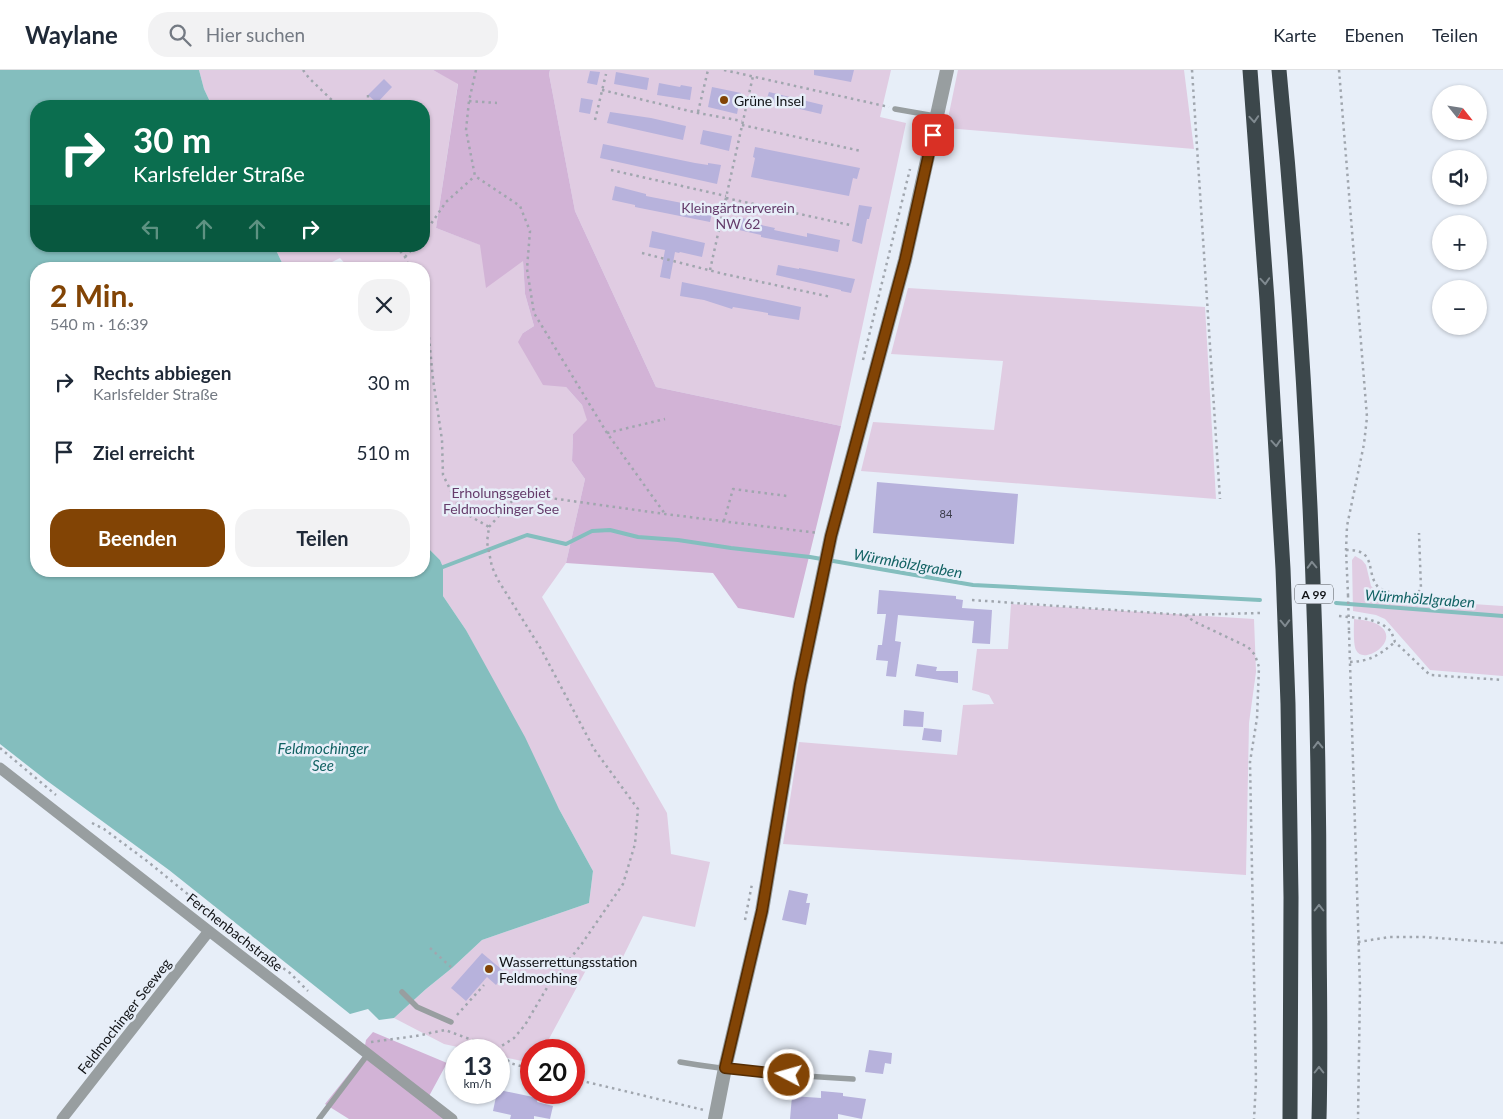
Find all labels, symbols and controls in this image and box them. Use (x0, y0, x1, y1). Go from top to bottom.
search box (148, 12, 498, 57)
text: Waylane (25, 20, 118, 49)
icon: search (166, 21, 194, 49)
text: Hier suchen (206, 23, 305, 46)
text: Karte (1273, 24, 1316, 46)
text: Ebenen (1344, 24, 1404, 46)
text: Teilen (1432, 24, 1478, 46)
north arrow (1432, 85, 1488, 140)
map controls (1432, 85, 1487, 335)
place label: Grüne Insel (734, 92, 804, 109)
marker: Grüne Insel (718, 94, 730, 106)
pin (912, 114, 954, 156)
one-way arrow (1248, 115, 1259, 123)
text: 30 m (133, 118, 211, 160)
icon: right (50, 120, 115, 185)
icon: arrive (919, 121, 947, 149)
button: sound (1432, 150, 1487, 205)
text: Karlsfelder Straße (133, 160, 305, 187)
park label: Kleingärtnerverein NW 62 (681, 199, 795, 232)
icon: left (137, 215, 165, 243)
icon: ahead (190, 215, 218, 243)
icon: ahead (243, 215, 271, 243)
icon: right (296, 215, 324, 243)
button: + (1432, 215, 1487, 270)
text: 2 Min. (50, 277, 135, 313)
one-way arrow (1260, 277, 1271, 285)
button: close (358, 279, 410, 331)
button: − (1432, 280, 1487, 335)
text: 540 m · 16:39 (50, 314, 149, 333)
text: Rechts abbiegen (93, 361, 231, 384)
icon: right (50, 368, 78, 396)
text: 30 m (367, 371, 410, 394)
text: Karlsfelder Straße (93, 384, 218, 403)
icon: arrive (50, 438, 78, 466)
one-way arrow (1270, 439, 1281, 447)
text: Ziel erreicht (93, 441, 195, 464)
text: 510 m (356, 441, 410, 464)
park label: Erholungsgebiet Feldmochinger See (443, 484, 559, 517)
house number: 84 (940, 507, 953, 520)
button: Beenden (50, 509, 225, 567)
button: Teilen (235, 509, 410, 567)
water label: Würmhölzlgraben (852, 545, 964, 581)
one-way arrow (1307, 561, 1318, 569)
road number: A 99 (1295, 584, 1333, 604)
water label: Würmhölzlgraben (1364, 585, 1476, 611)
one-way arrow (1280, 619, 1291, 627)
water label: Feldmochinger See (278, 739, 369, 774)
one-way arrow (1313, 741, 1323, 749)
street label: Ferchenbachstraße (184, 889, 286, 975)
one-way arrow (1314, 904, 1324, 912)
place label: Wasserrettungsstation Feldmoching (499, 953, 637, 986)
street label: Feldmochinger Seeweg (74, 955, 174, 1077)
marker: Wasserrettungsstation Feldmoching (483, 963, 495, 975)
speed limit sign: 20 (520, 1039, 585, 1104)
position arrow (762, 1048, 814, 1100)
text: 13 (463, 1050, 492, 1080)
one-way arrow (1314, 1066, 1324, 1074)
text: km/h (463, 1076, 492, 1091)

